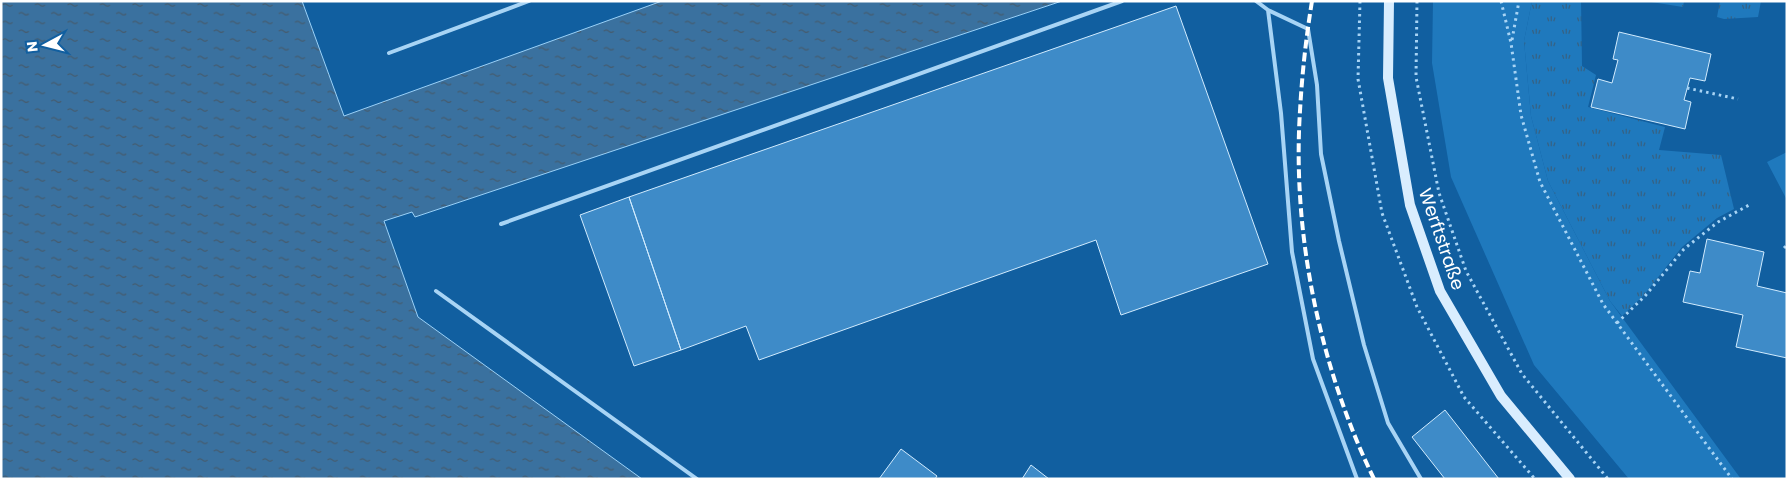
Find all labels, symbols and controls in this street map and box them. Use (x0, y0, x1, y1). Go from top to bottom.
north arrow (20, 20, 70, 70)
text: N (22, 40, 43, 53)
street label: Werftstraße (1413, 185, 1471, 293)

